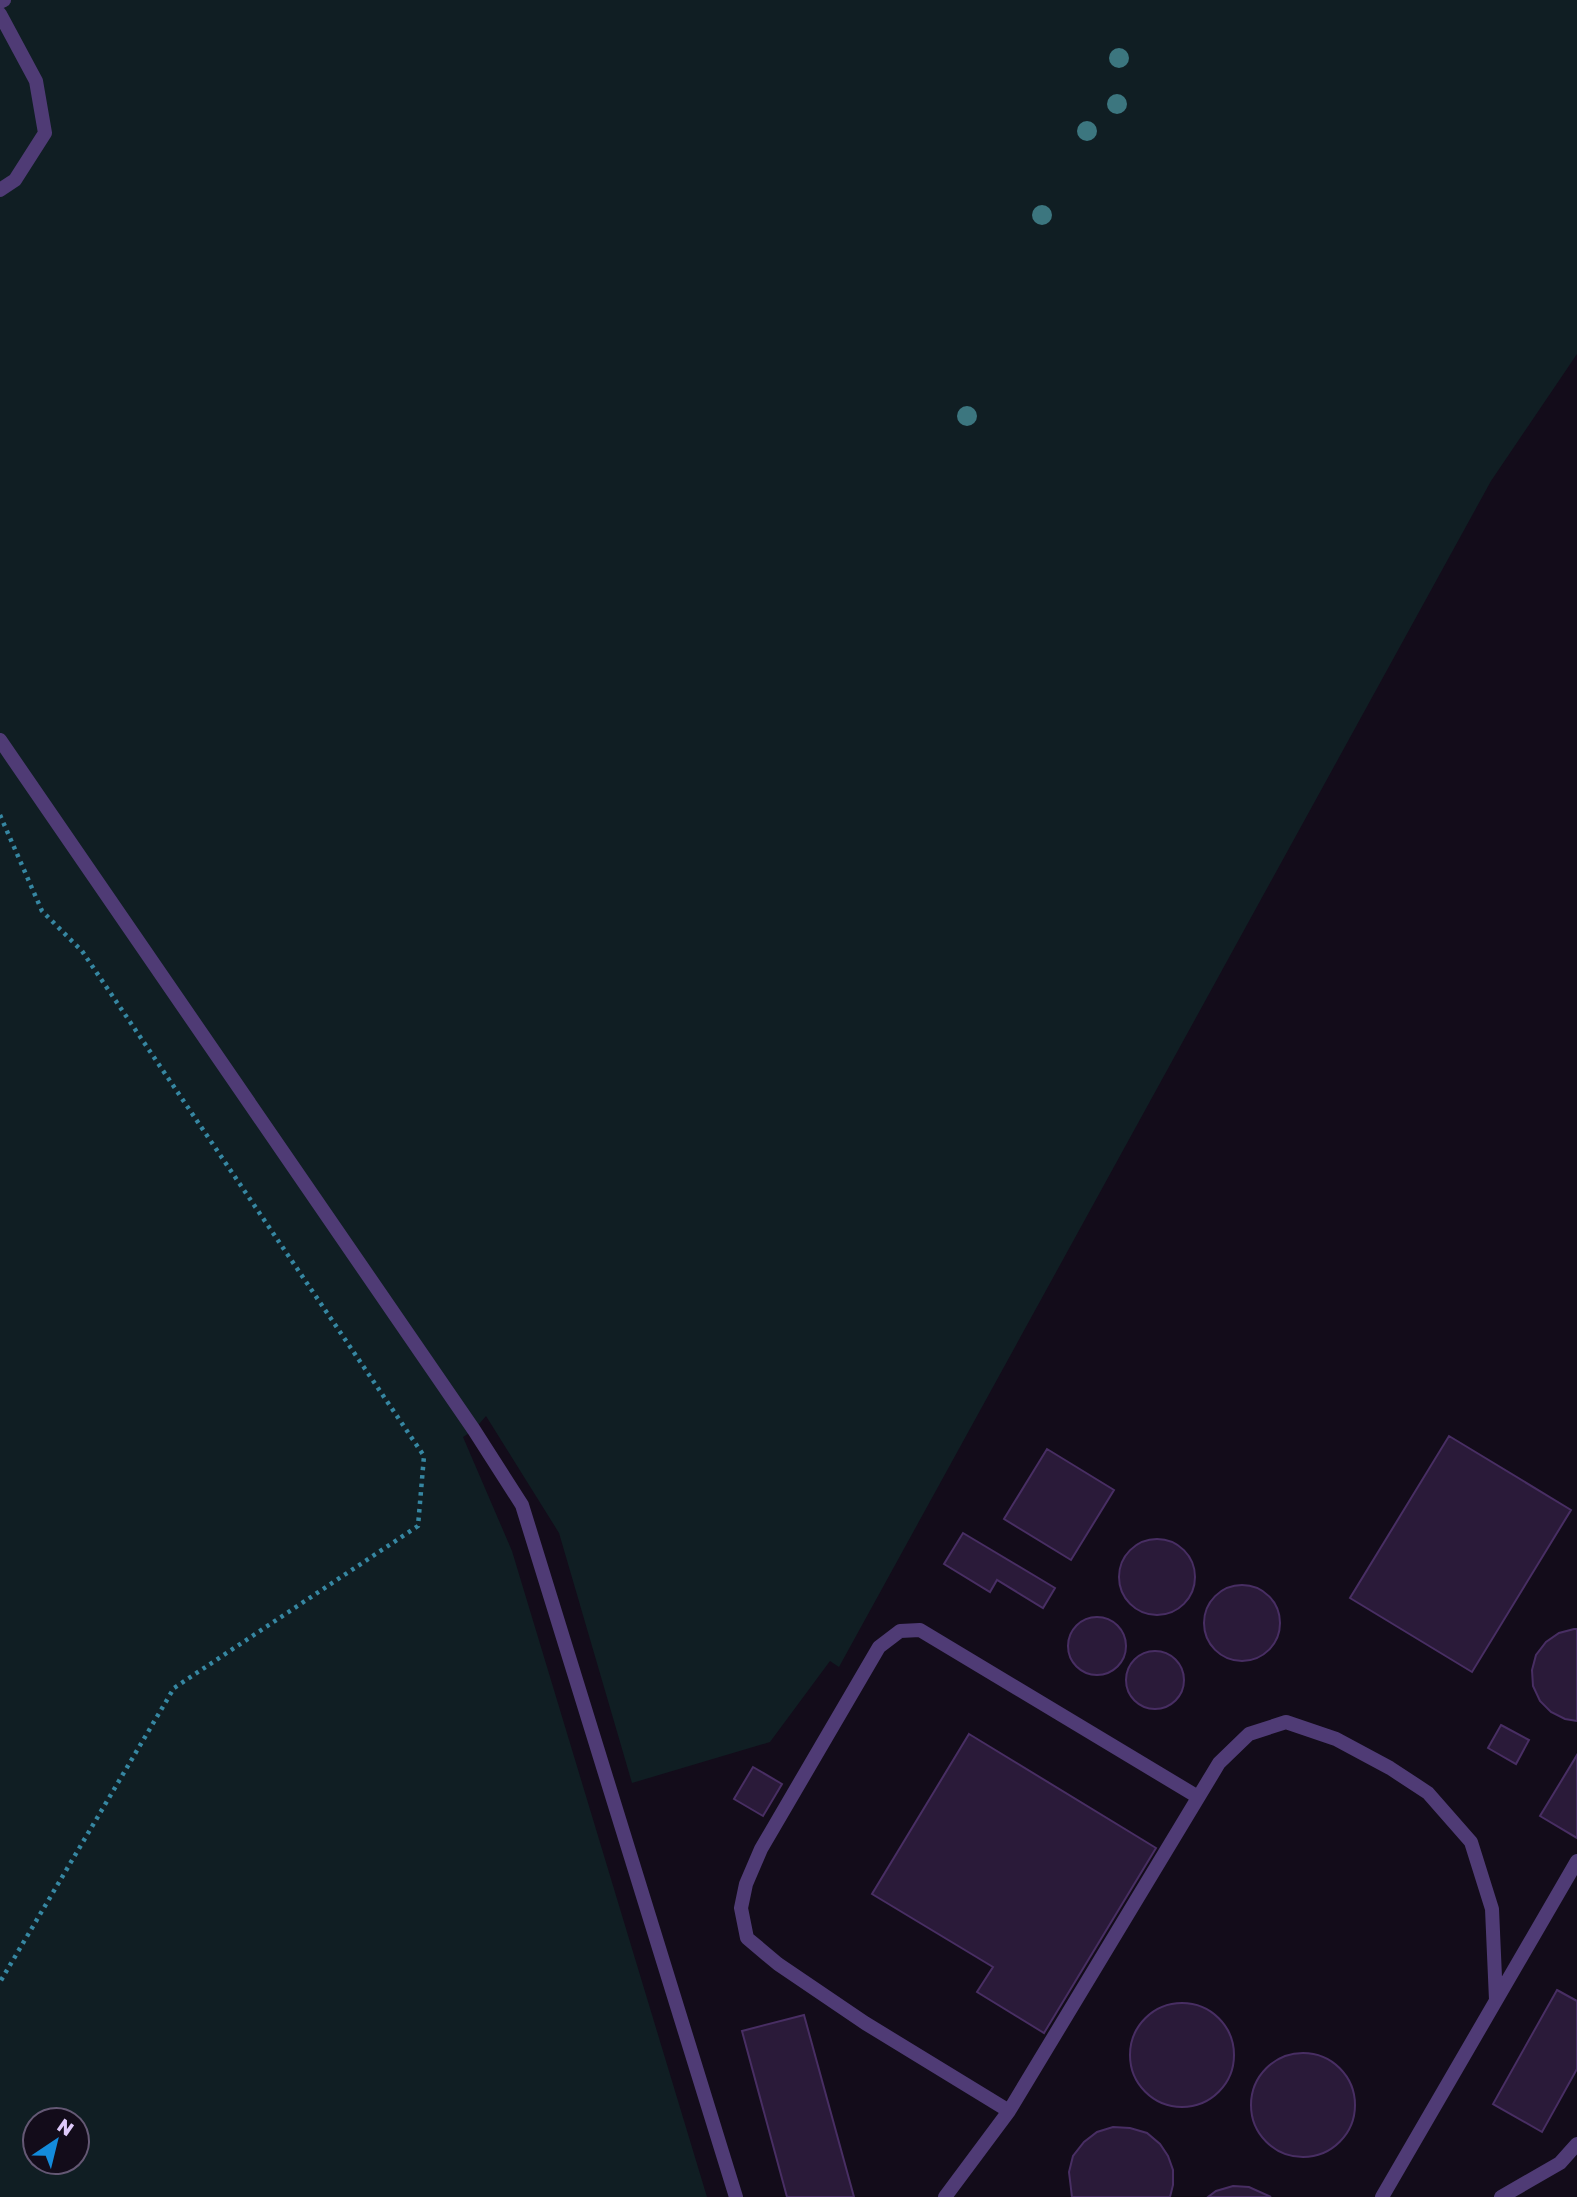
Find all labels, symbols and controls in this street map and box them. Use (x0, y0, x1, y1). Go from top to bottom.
north arrow (21, 2106, 91, 2176)
text: N (54, 2113, 79, 2140)

